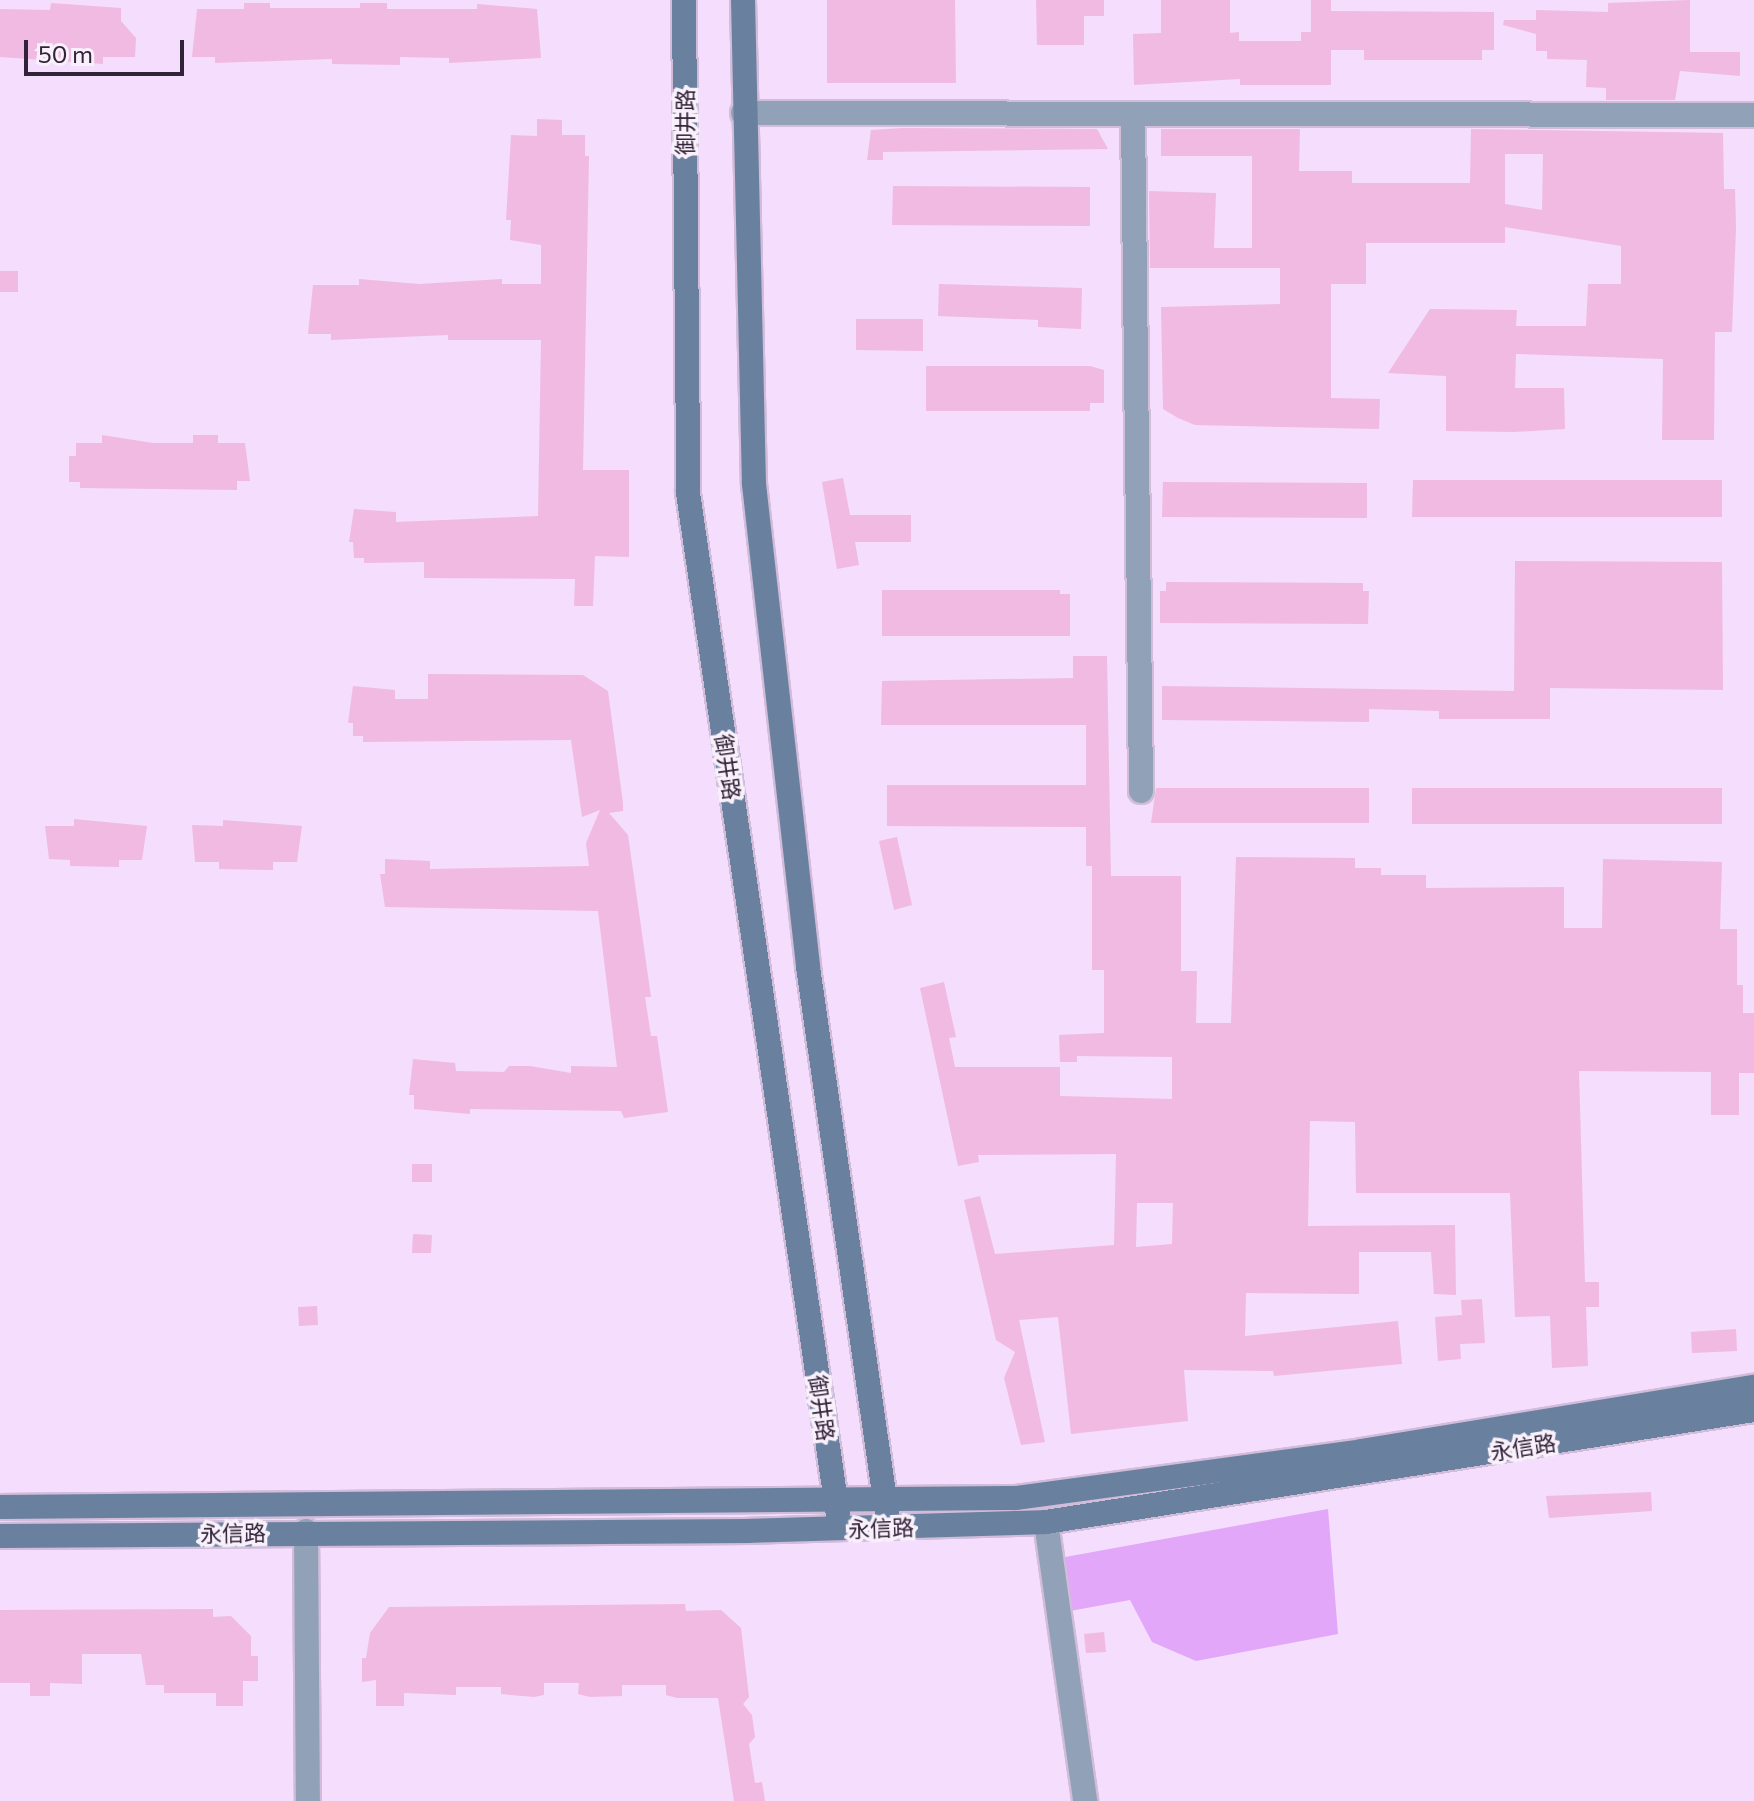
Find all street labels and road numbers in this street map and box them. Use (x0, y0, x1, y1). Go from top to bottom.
street label: 御井路 (672, 89, 698, 155)
street label: 御井路 (710, 732, 746, 802)
street label: 御井路 (804, 1373, 840, 1443)
street label: 永信路 (1488, 1429, 1558, 1465)
street label: 永信路 (848, 1514, 914, 1542)
street label: 永信路 (200, 1519, 266, 1547)

